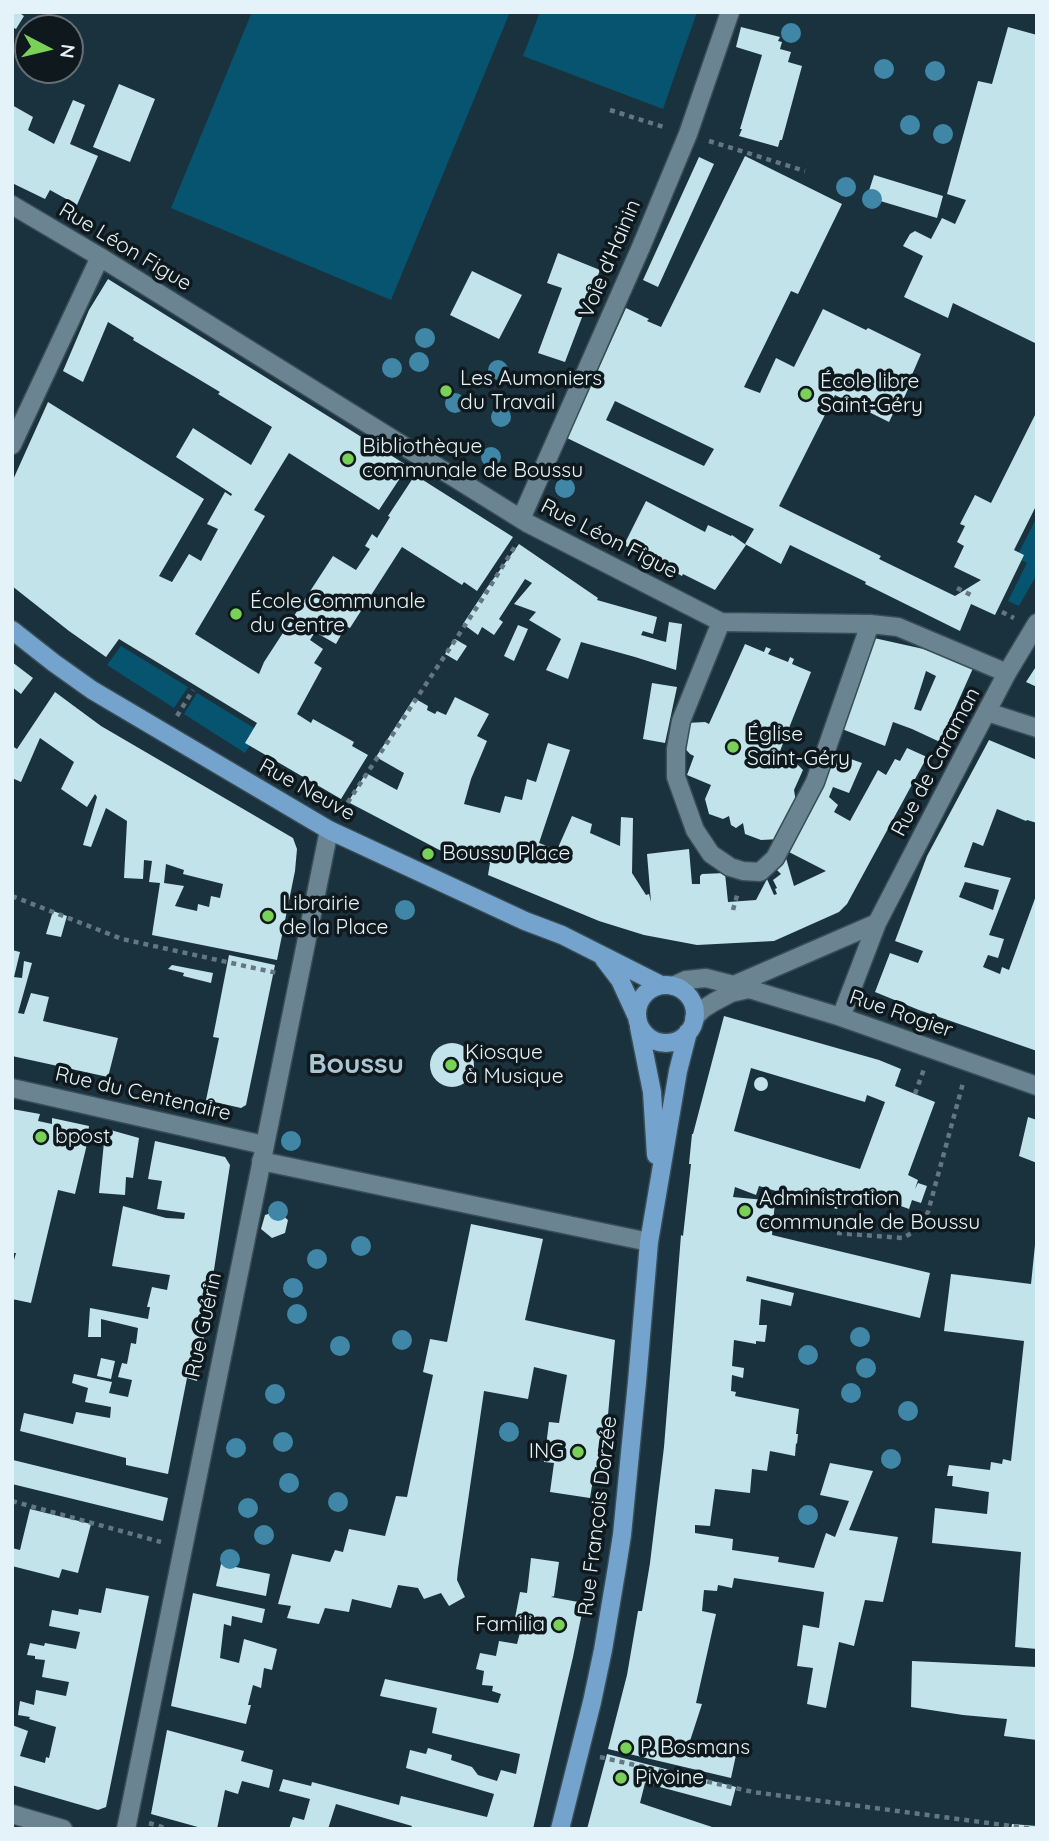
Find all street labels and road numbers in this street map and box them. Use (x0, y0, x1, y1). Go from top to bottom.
street label: Voie d'Hainin (574, 196, 646, 322)
street label: Rue Léon Figue (54, 198, 196, 296)
street label: Rue Léon Figue (536, 494, 682, 584)
street label: Rue de Caraman (886, 683, 986, 841)
street label: Rue Neuve (255, 753, 359, 827)
street label: Rue Rogier (846, 985, 956, 1043)
street label: Rue du Centenaire (53, 1062, 233, 1126)
street label: Rue Guérin (181, 1270, 227, 1380)
street label: Rue François Dorzée (573, 1415, 623, 1617)

